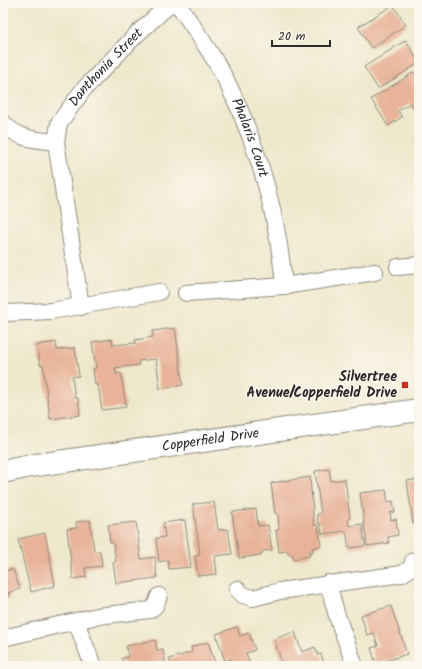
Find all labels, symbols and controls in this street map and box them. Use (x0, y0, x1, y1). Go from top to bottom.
street label: Danthonia Street (63, 22, 148, 111)
scale bar (272, 22, 330, 48)
text: 20 m (278, 27, 306, 46)
street label: Phalaris Court (225, 95, 274, 181)
place label: Silvertree Avenue/Copperfield Drive (247, 366, 397, 404)
marker: Silvertree Avenue/Copperfield Drive (400, 380, 410, 390)
street label: Copperfield Drive (160, 422, 261, 458)

